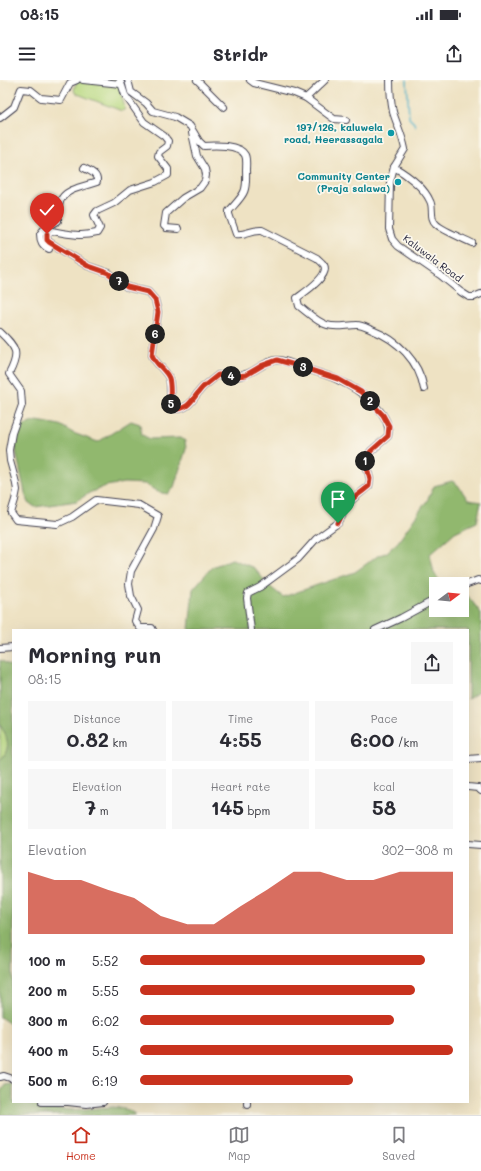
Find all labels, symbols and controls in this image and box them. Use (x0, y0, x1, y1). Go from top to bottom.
text: 08:15 (20, 4, 59, 24)
text: Stridr (213, 42, 268, 66)
icon: menu (16, 43, 38, 65)
icon: share (443, 43, 465, 65)
place label: 197/126, kaluwela road, Heerassagala (284, 120, 383, 146)
marker: 197/126, kaluwela road, Heerassagala (386, 128, 396, 138)
place label: Community Center (Praja salawa) (298, 169, 390, 195)
marker: Community Center (Praja salawa) (393, 177, 403, 187)
pin (30, 193, 64, 234)
icon: check (36, 199, 58, 221)
street label: Kaluwala Road (400, 231, 466, 285)
pin: 7 (109, 271, 129, 291)
text: 7 (116, 273, 122, 288)
pin: 6 (145, 324, 165, 344)
text: 6 (152, 326, 158, 341)
pin: 3 (293, 357, 313, 377)
text: 3 (300, 359, 306, 374)
pin: 4 (221, 366, 241, 386)
text: 4 (228, 368, 234, 383)
pin: 2 (360, 391, 380, 411)
text: 2 (367, 393, 373, 408)
pin: 5 (161, 394, 181, 414)
text: 5 (168, 396, 174, 411)
pin: 1 (355, 451, 375, 471)
text: 1 (363, 453, 367, 468)
pin (321, 482, 355, 523)
icon: arrive (327, 488, 349, 510)
north arrow (429, 577, 469, 617)
map controls (429, 577, 469, 617)
text: Morning run (28, 640, 161, 669)
button: share (411, 642, 453, 684)
text: 08:15 (28, 670, 61, 687)
text: Distance (73, 711, 121, 726)
text: Time (228, 711, 253, 726)
text: Pace (371, 711, 398, 726)
text: 0.82 (66, 726, 109, 752)
text: 4:55 (219, 726, 262, 752)
text: 6:00 (350, 726, 394, 752)
text: km (109, 735, 127, 750)
text: /km (394, 735, 418, 750)
text: Elevation (72, 779, 122, 794)
text: Heart rate (211, 779, 270, 794)
text: kcal (373, 779, 395, 794)
text: 7 (85, 794, 96, 820)
text: 145 (211, 794, 244, 820)
text: 58 (372, 794, 396, 820)
text: m (96, 803, 109, 818)
text: bpm (244, 803, 270, 818)
text: Elevation (28, 841, 86, 858)
text: 302–308 m (381, 841, 453, 858)
text: 100 m (28, 952, 65, 969)
text: 5:52 (92, 952, 118, 969)
text: 200 m (28, 982, 67, 999)
text: 5:55 (92, 982, 119, 999)
text: 300 m (28, 1012, 68, 1029)
text: 6:02 (92, 1012, 119, 1029)
text: 400 m (28, 1042, 68, 1059)
text: 5:43 (92, 1042, 119, 1059)
text: 500 m (28, 1072, 67, 1089)
text: 6:19 (92, 1072, 117, 1089)
tab: Home (66, 1124, 96, 1163)
tab: Map (228, 1124, 250, 1163)
tab: Saved (382, 1124, 415, 1163)

